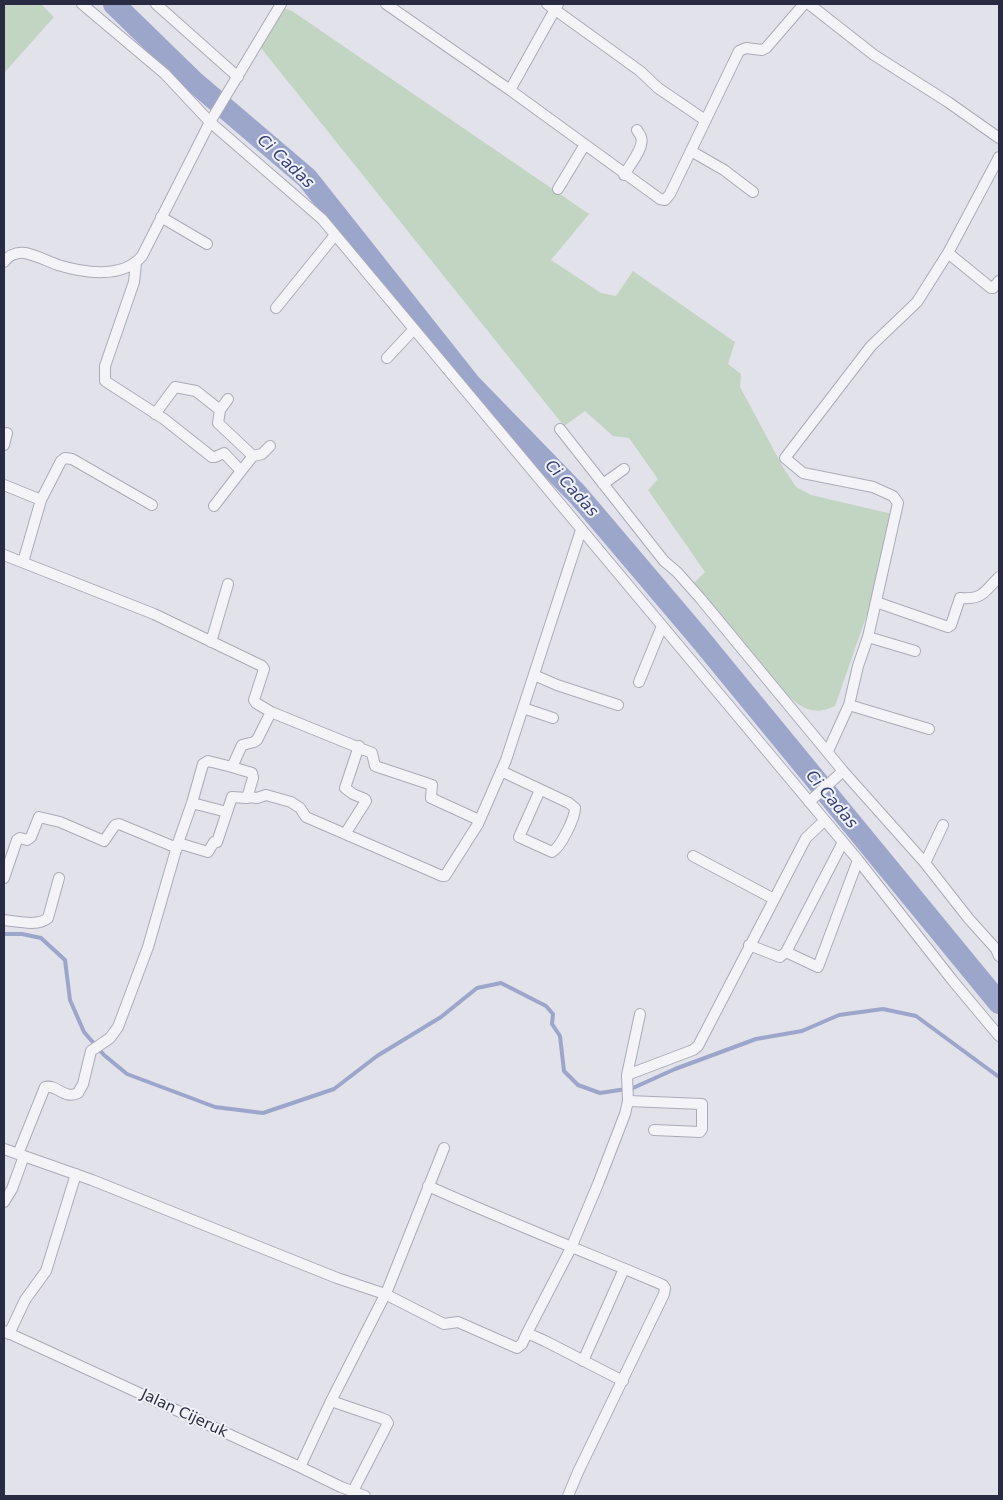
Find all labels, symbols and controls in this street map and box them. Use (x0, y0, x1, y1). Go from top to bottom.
water label: Ci Cadas (253, 131, 317, 193)
water label: Ci Cadas (540, 457, 602, 521)
water label: Ci Cadas (801, 767, 861, 833)
street label: Jalan Cijeruk (138, 1386, 230, 1442)

